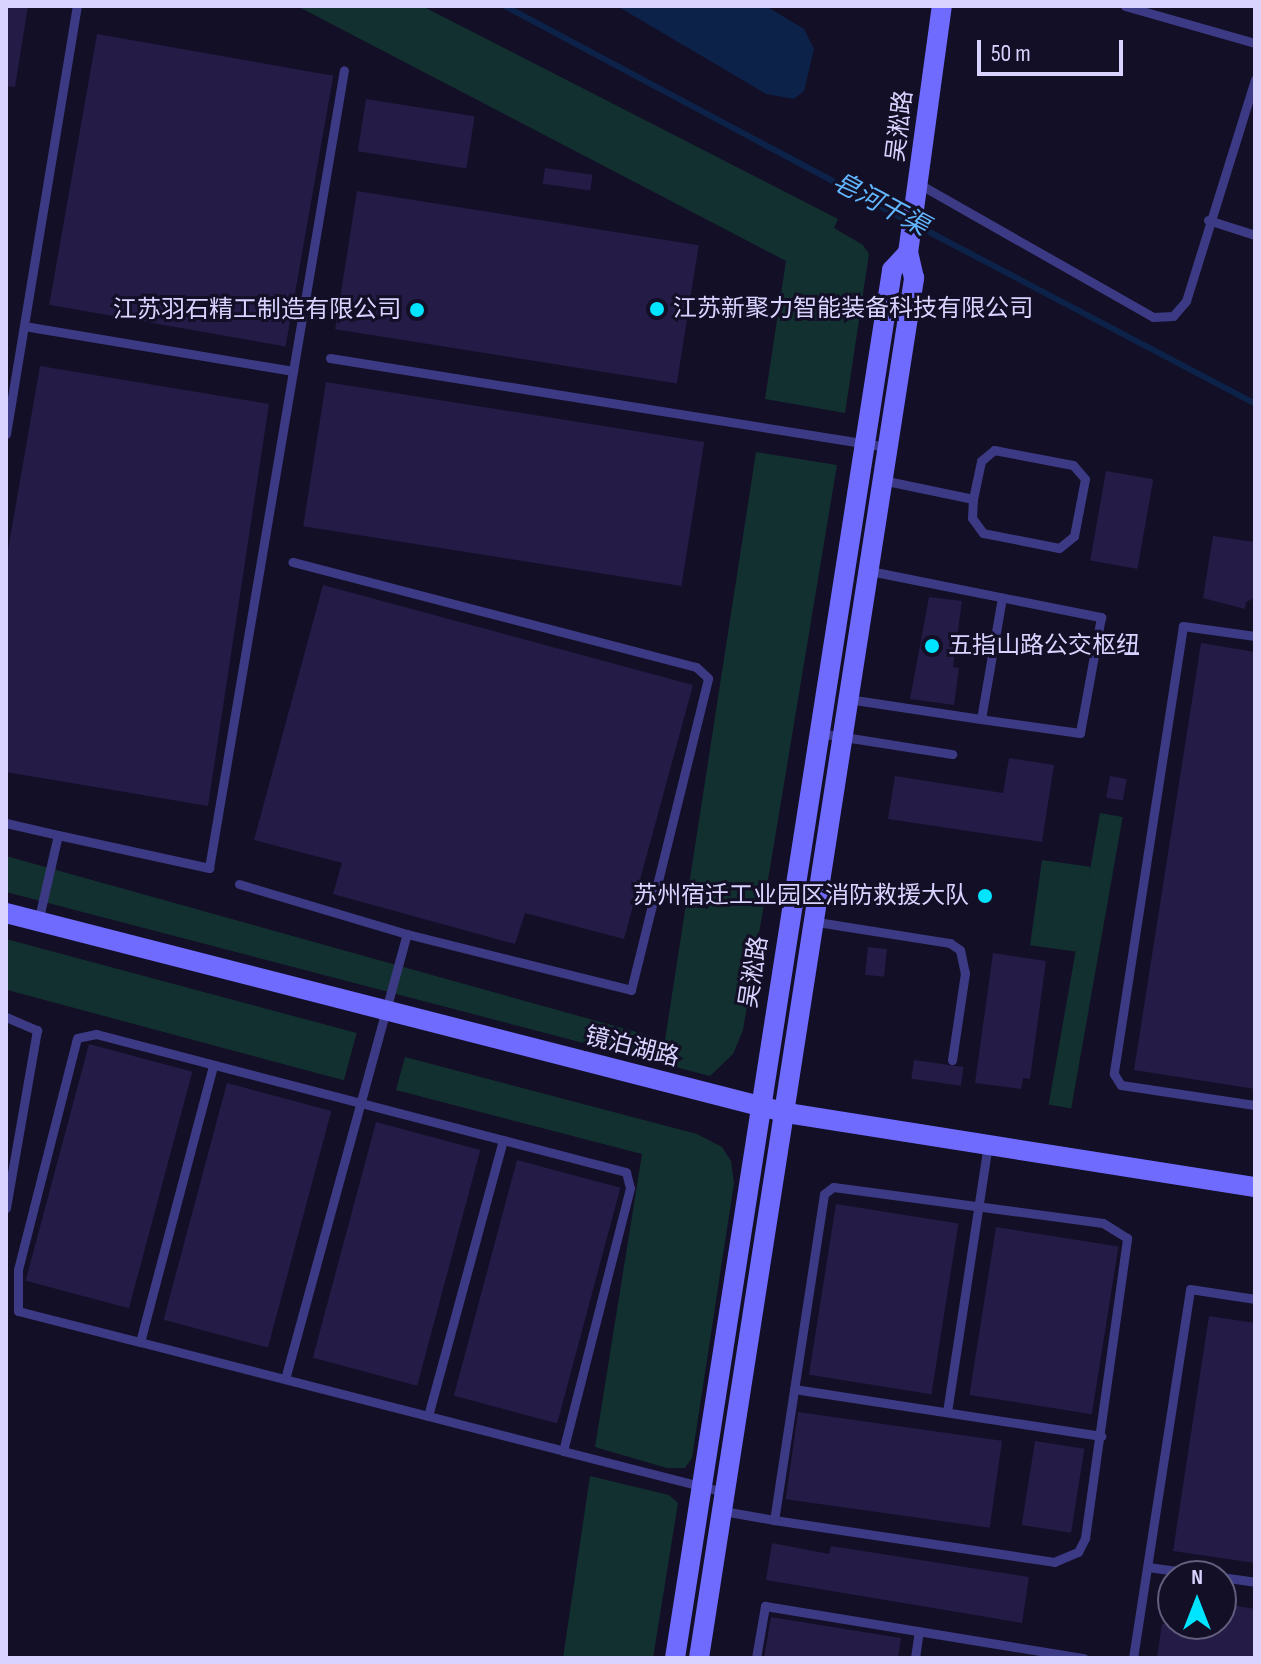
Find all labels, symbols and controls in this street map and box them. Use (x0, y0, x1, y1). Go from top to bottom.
scale bar (981, 24, 1127, 74)
text: 50 m (991, 39, 1031, 68)
street label: 吴淞路 (881, 89, 919, 163)
water label: 皂河干渠 (827, 167, 933, 243)
place label: 江苏新聚力智能装备科技有限公司 (673, 295, 1033, 323)
place label: 江苏羽石精工制造有限公司 (113, 296, 401, 324)
marker: 江苏新聚力智能装备科技有限公司 (648, 300, 666, 318)
marker: 江苏羽石精工制造有限公司 (408, 301, 426, 319)
place label: 五指山路公交枢纽 (948, 632, 1140, 660)
marker: 五指山路公交枢纽 (923, 637, 941, 655)
place label: 苏州宿迁工业园区消防救援大队 (633, 882, 969, 910)
marker: 苏州宿迁工业园区消防救援大队 (976, 887, 994, 905)
street label: 吴淞路 (734, 934, 774, 1010)
street label: 镜泊湖路 (582, 1021, 682, 1073)
north arrow (1157, 1560, 1237, 1640)
text: N (1191, 1564, 1203, 1591)

